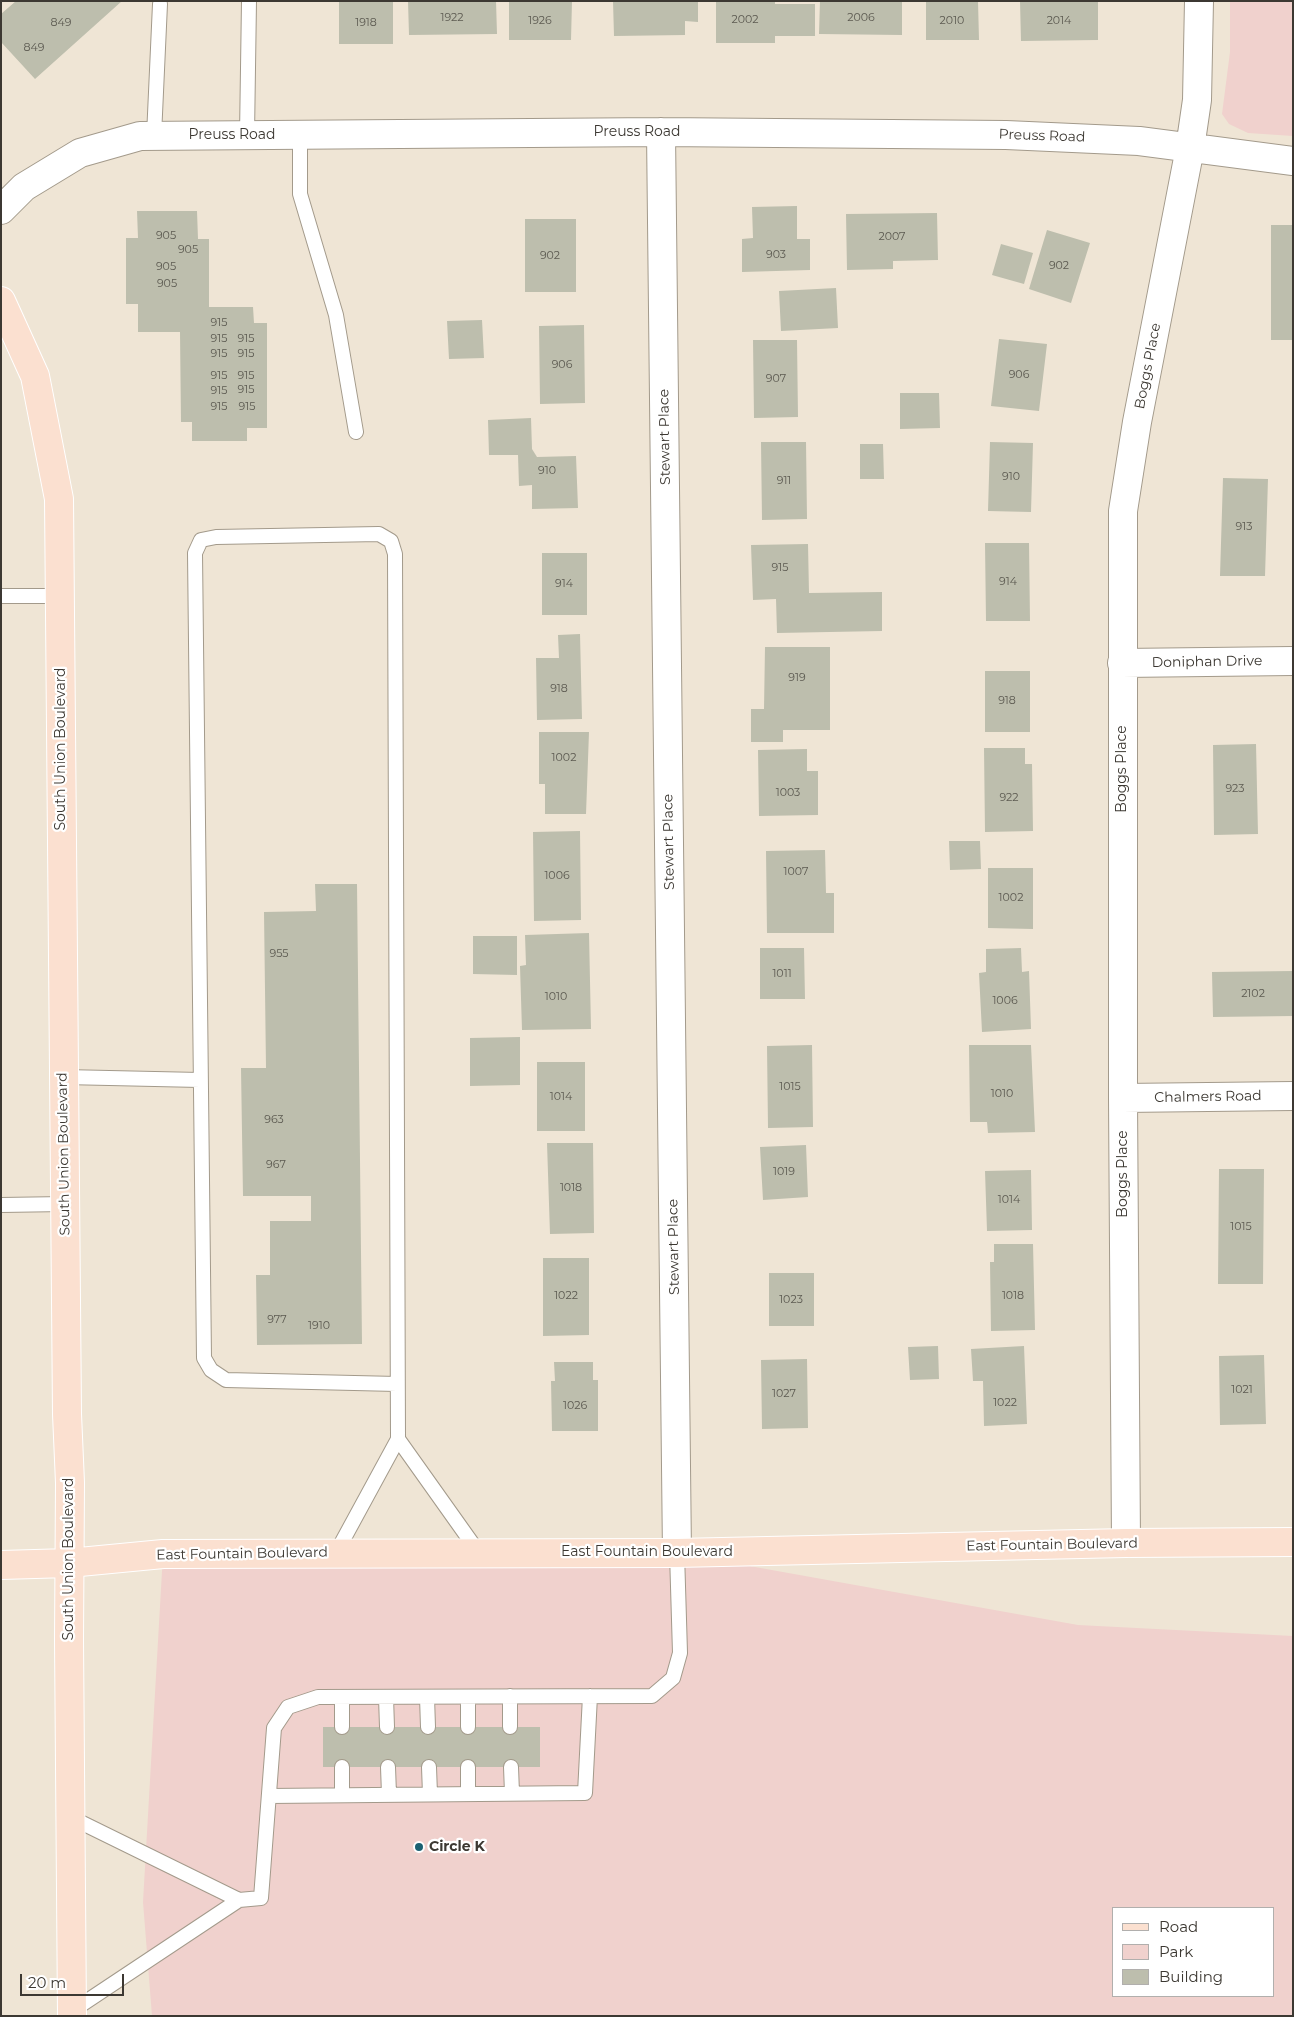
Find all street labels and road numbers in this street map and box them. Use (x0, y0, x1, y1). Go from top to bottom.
street label: Preuss Road (594, 124, 680, 140)
street label: Preuss Road (998, 126, 1086, 146)
street label: Preuss Road (189, 127, 275, 143)
street label: Boggs Place (1131, 322, 1165, 410)
street label: Stewart Place (656, 389, 674, 485)
street label: Doniphan Drive (1152, 653, 1262, 671)
street label: South Union Boulevard (53, 667, 69, 831)
street label: Boggs Place (1114, 725, 1130, 813)
street label: Stewart Place (660, 794, 678, 890)
street label: South Union Boulevard (54, 1072, 74, 1236)
street label: Chalmers Road (1154, 1088, 1262, 1106)
street label: Boggs Place (1115, 1130, 1131, 1218)
street label: Stewart Place (665, 1199, 683, 1295)
street label: South Union Boulevard (61, 1477, 77, 1641)
street label: East Fountain Boulevard (966, 1535, 1138, 1555)
street label: East Fountain Boulevard (156, 1544, 328, 1564)
street label: East Fountain Boulevard (561, 1544, 733, 1560)

